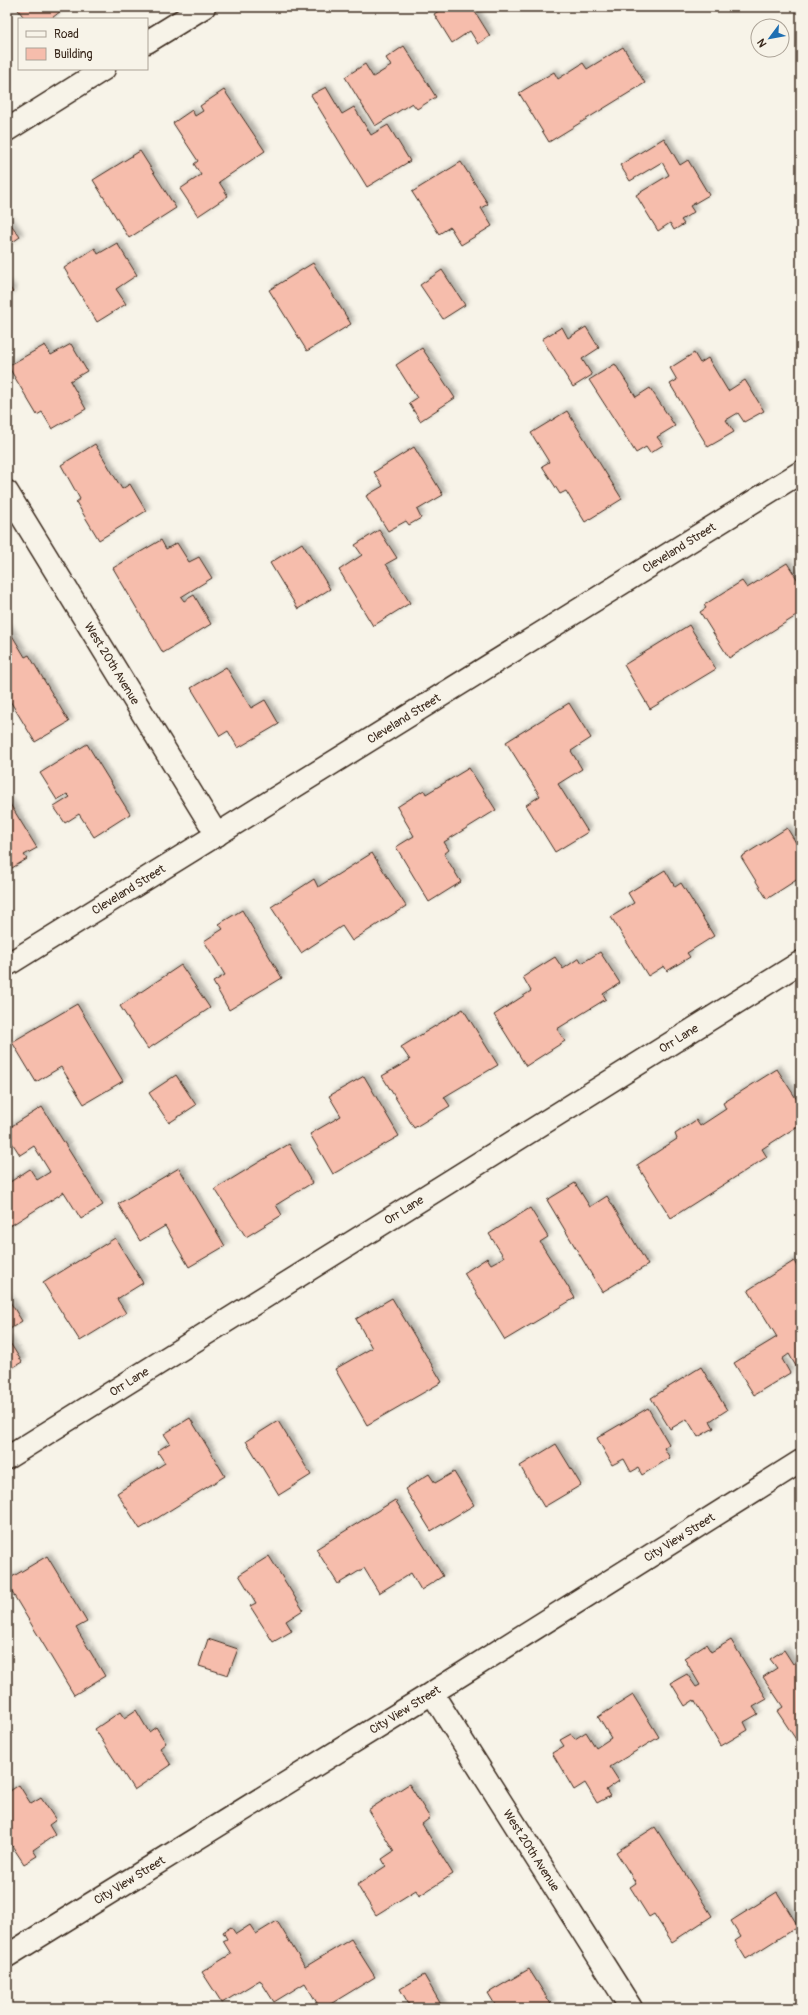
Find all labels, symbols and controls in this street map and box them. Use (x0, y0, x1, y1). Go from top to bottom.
legend (18, 18, 148, 70)
north arrow (750, 18, 790, 58)
text: Road (54, 27, 79, 42)
text: N (754, 36, 769, 50)
text: Building (54, 47, 93, 62)
street label: Cleveland Street (640, 519, 719, 576)
street label: West 20th Avenue (81, 619, 143, 707)
street label: Cleveland Street (364, 690, 443, 747)
street label: Cleveland Street (89, 861, 168, 918)
street label: Orr Lane (656, 1020, 701, 1056)
street label: Orr Lane (381, 1192, 426, 1228)
street label: Orr Lane (107, 1364, 152, 1400)
street label: City View Street (641, 1510, 718, 1565)
street label: City View Street (367, 1682, 443, 1737)
street label: West 20th Avenue (500, 1807, 563, 1894)
street label: City View Street (91, 1853, 168, 1908)

